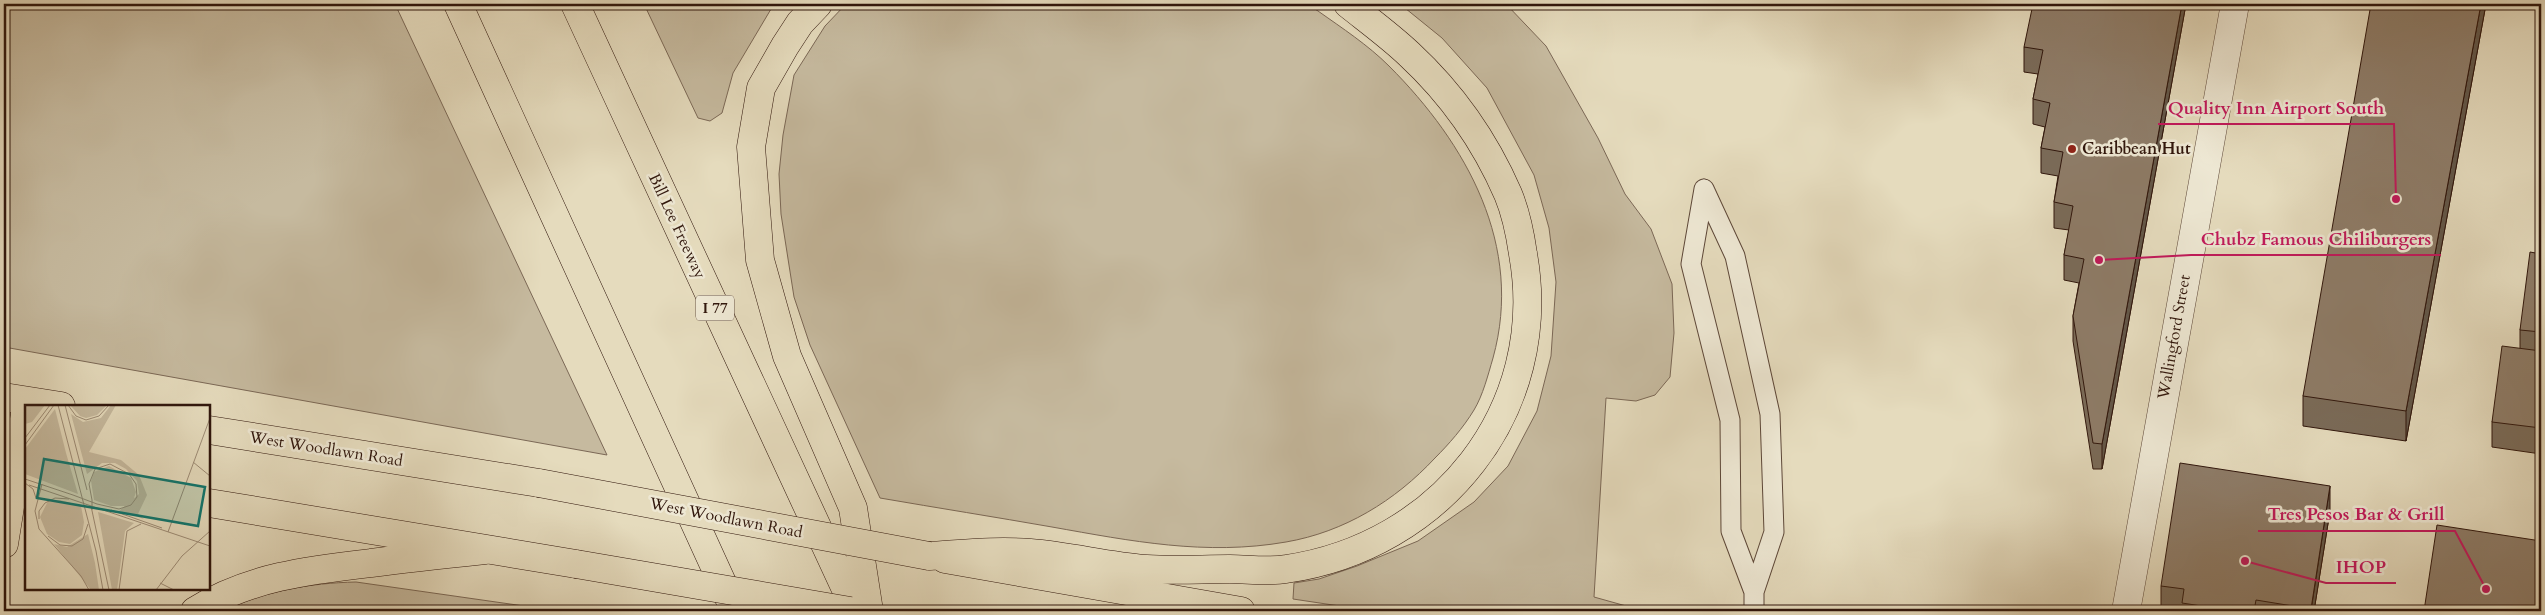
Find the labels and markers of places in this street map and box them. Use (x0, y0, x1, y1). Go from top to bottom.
callout: Quality Inn Airport South (2158, 91, 2394, 124)
place label: Caribbean Hut (2082, 138, 2191, 160)
marker: Caribbean Hut (2066, 143, 2078, 155)
callout: Chubz Famous Chiliburgers (2191, 222, 2441, 255)
callout: Tres Pesos Bar & Grill (2258, 498, 2455, 531)
callout: IHOP (2326, 550, 2396, 583)

